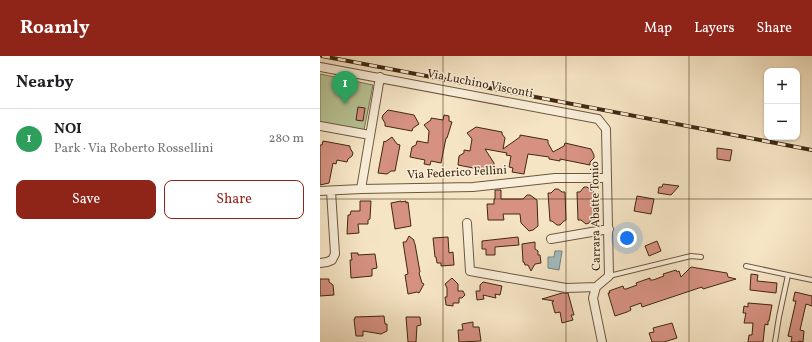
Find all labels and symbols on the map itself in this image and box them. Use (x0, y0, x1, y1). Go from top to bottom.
street label: Via Luchino Visconti (426, 66, 535, 102)
pin: 1 (332, 71, 358, 104)
street label: Carrara Abatte Tonio (587, 161, 605, 271)
street label: Via Federico Fellini (407, 162, 508, 184)
your location (617, 228, 637, 248)

